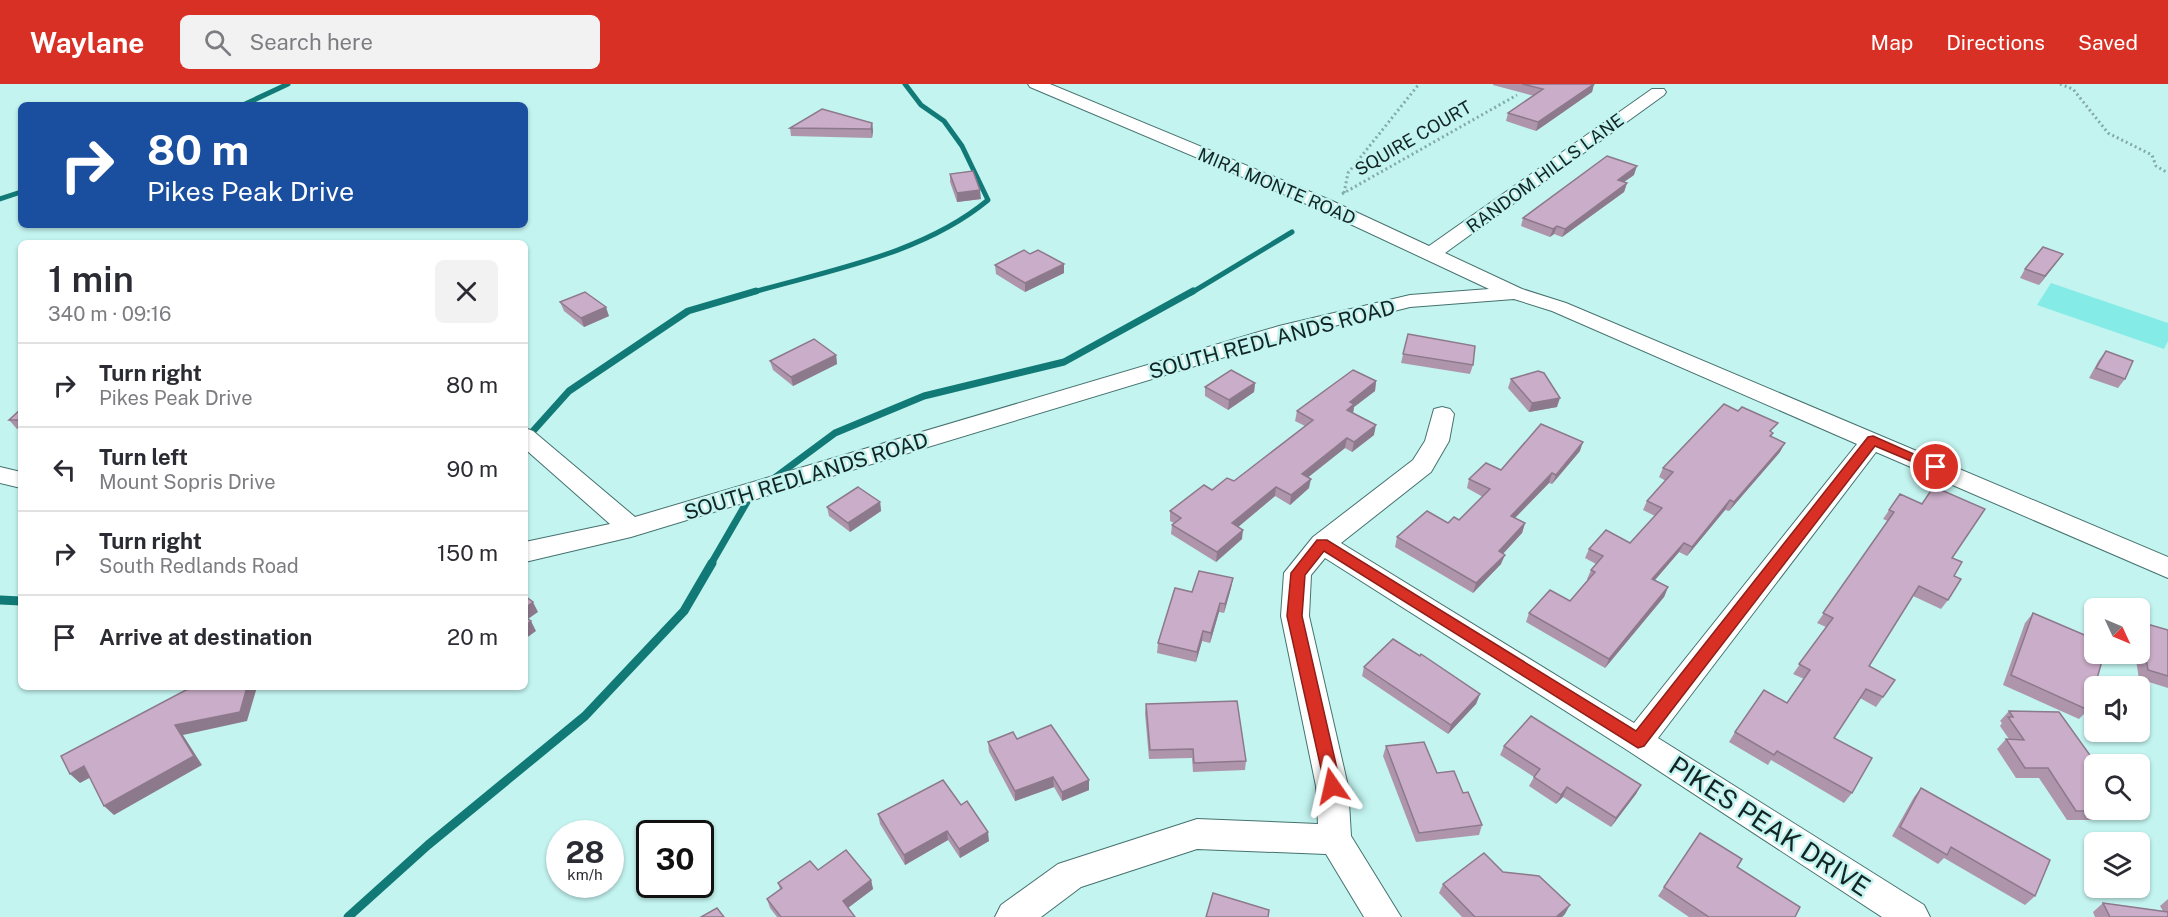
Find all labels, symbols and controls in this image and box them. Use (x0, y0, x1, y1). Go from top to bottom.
search box (180, 15, 600, 69)
text: Waylane (30, 26, 144, 59)
icon: search (201, 26, 234, 59)
text: Search here (249, 29, 373, 55)
text: Map (1871, 30, 1913, 55)
text: Directions (1946, 30, 2045, 55)
text: Saved (2078, 30, 2138, 55)
street label: SQUIRE COURT (1351, 96, 1475, 180)
street label: RANDOM HILLS LANE (1462, 109, 1628, 237)
text: 80 m (147, 125, 249, 174)
icon: right (48, 126, 126, 204)
street label: MIRA MONTE ROAD (1195, 143, 1359, 229)
text: Pikes Peak Drive (147, 175, 354, 207)
text: 1 min (48, 258, 134, 300)
button: close (435, 260, 498, 323)
street label: SOUTH REDLANDS ROAD (1146, 294, 1398, 384)
text: 340 m · 09:16 (48, 302, 171, 326)
text: Turn right (99, 360, 202, 386)
icon: right (48, 369, 81, 402)
text: 80 m (446, 372, 498, 398)
text: Pikes Peak Drive (99, 386, 253, 410)
street label: SOUTH REDLANDS ROAD (681, 427, 931, 525)
pin (1910, 441, 1961, 492)
text: Turn left (99, 444, 188, 470)
icon: arrive (1919, 450, 1952, 483)
icon: left (48, 453, 81, 486)
text: 90 m (447, 456, 498, 482)
text: Mount Sopris Drive (99, 470, 276, 494)
text: Turn right (99, 528, 202, 554)
icon: right (48, 537, 81, 570)
text: 150 m (437, 540, 498, 566)
text: South Redlands Road (99, 554, 299, 578)
north arrow (2084, 598, 2150, 664)
map controls (2084, 598, 2150, 898)
icon: arrive (48, 621, 81, 654)
text: Arrive at destination (99, 624, 312, 650)
text: 20 m (447, 624, 498, 650)
button: sound (2084, 676, 2150, 742)
street label: PIKES PEAK DRIVE (1664, 749, 1876, 903)
position arrow (1300, 754, 1364, 818)
button: search (2084, 754, 2150, 820)
speed limit sign: 30 (636, 820, 714, 898)
button: layers (2084, 832, 2150, 898)
text: 28 (565, 834, 605, 870)
text: km/h (567, 866, 603, 883)

